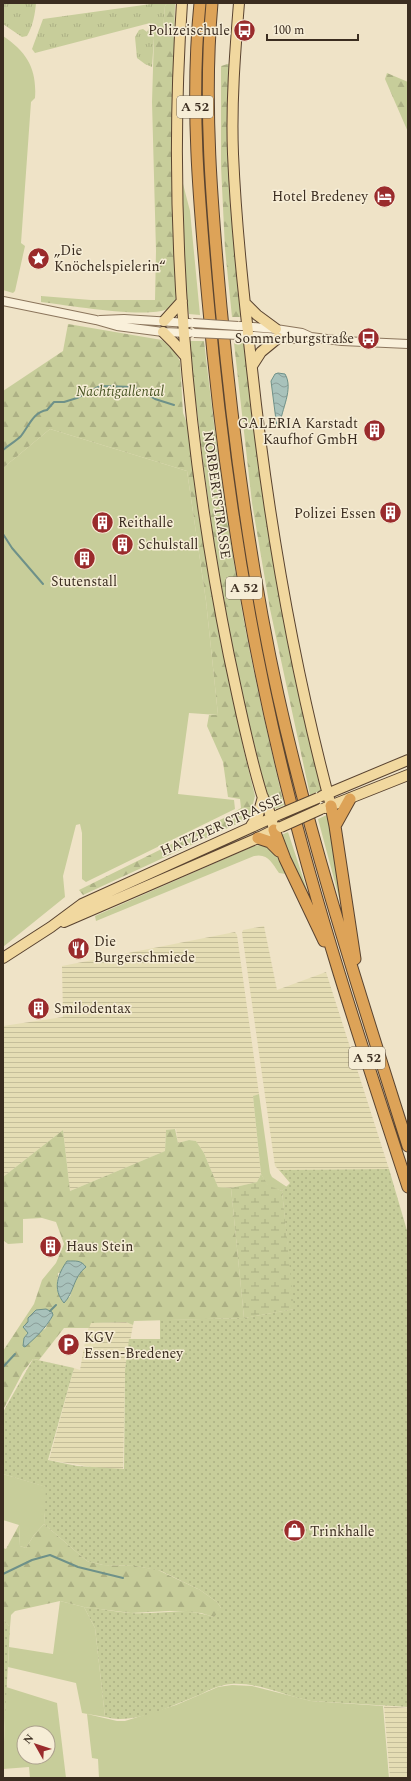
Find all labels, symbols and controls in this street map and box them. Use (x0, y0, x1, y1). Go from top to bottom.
scale bar (267, 16, 358, 42)
bus stop icon: Polizeischule (232, 17, 258, 43)
place label: Polizeischule (148, 20, 230, 41)
text: 100 m (273, 21, 304, 40)
road number: A 52 (177, 96, 213, 118)
hotel icon: Hotel Bredeney (371, 183, 397, 209)
place label: Hotel Bredeney (272, 186, 369, 207)
place label: „Die Knöchelspielerin“ (54, 240, 166, 277)
place icon: „Die Knöchelspielerin“ (25, 245, 51, 271)
bus stop icon: Sommerburgstraße (356, 325, 382, 351)
place label: Sommerburgstraße (235, 328, 354, 349)
park label: Nachtigallental (76, 381, 164, 402)
place label: GALERIA Karstadt Kaufhof GmbH (238, 413, 358, 450)
building icon: GALERIA Karstadt Kaufhof GmbH (361, 418, 387, 444)
street label: NORBERTSTRASSE (198, 430, 236, 560)
building icon: Polizei Essen (378, 500, 404, 526)
place label: Polizei Essen (294, 503, 376, 524)
building icon: Reithalle (89, 509, 115, 535)
place label: Reithalle (118, 512, 173, 533)
building icon: Schulstall (110, 531, 136, 557)
place label: Schulstall (138, 534, 198, 555)
building icon: Stutenstall (71, 546, 97, 572)
place label: Stutenstall (51, 571, 117, 592)
road number: A 52 (226, 577, 262, 599)
street label: HATZPER STRASSE (157, 789, 285, 861)
place label: Die Burgerschmiede (94, 931, 195, 968)
restaurant icon: Die Burgerschmiede (65, 936, 91, 962)
building icon: Smilodentax (26, 995, 52, 1021)
place label: Smilodentax (54, 998, 131, 1019)
road number: A 52 (349, 1047, 385, 1069)
building icon: Haus Stein (38, 1233, 64, 1259)
place label: Haus Stein (66, 1236, 133, 1257)
place label: KGV Essen-Bredeney (84, 1327, 184, 1364)
parking icon: KGV Essen-Bredeney (55, 1332, 81, 1358)
shop icon: Trinkhalle (281, 1518, 307, 1544)
place label: Trinkhalle (310, 1521, 375, 1542)
north arrow (16, 1725, 56, 1765)
text: N (19, 1730, 38, 1748)

